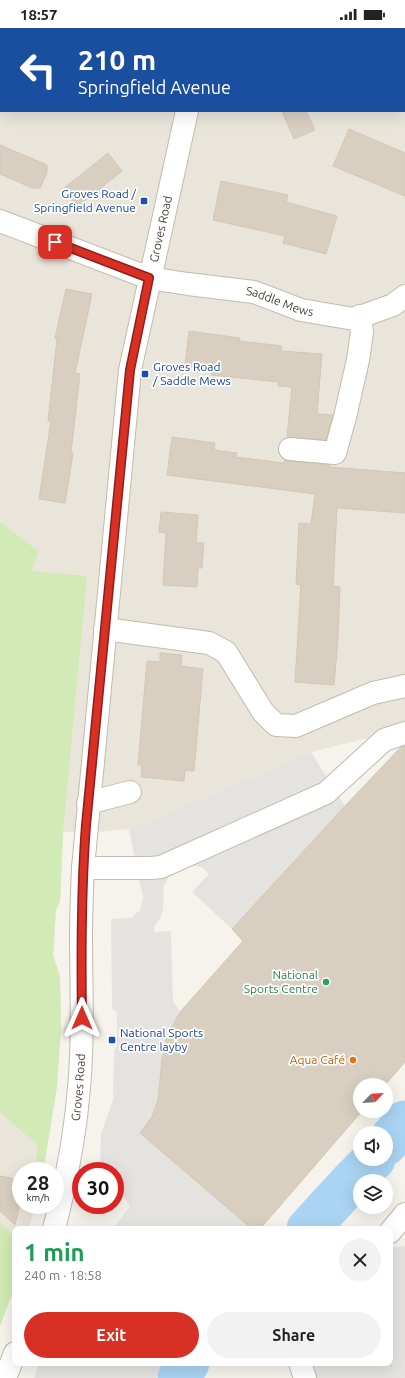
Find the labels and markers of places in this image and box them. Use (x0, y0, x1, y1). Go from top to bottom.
place label: Groves Road / Springfield Avenue (34, 187, 137, 214)
marker: Groves Road / Springfield Avenue (139, 196, 149, 206)
pin (38, 225, 72, 259)
place label: Groves Road / Saddle Mews (152, 360, 231, 387)
marker: Groves Road / Saddle Mews (140, 369, 150, 379)
place label: National Sports Centre (244, 968, 318, 995)
marker: National Sports Centre (321, 977, 331, 987)
place label: National Sports Centre layby (120, 1026, 203, 1053)
marker: National Sports Centre layby (107, 1035, 117, 1045)
place label: Aqua Café (290, 1053, 345, 1066)
marker: Aqua Café (348, 1055, 358, 1065)

